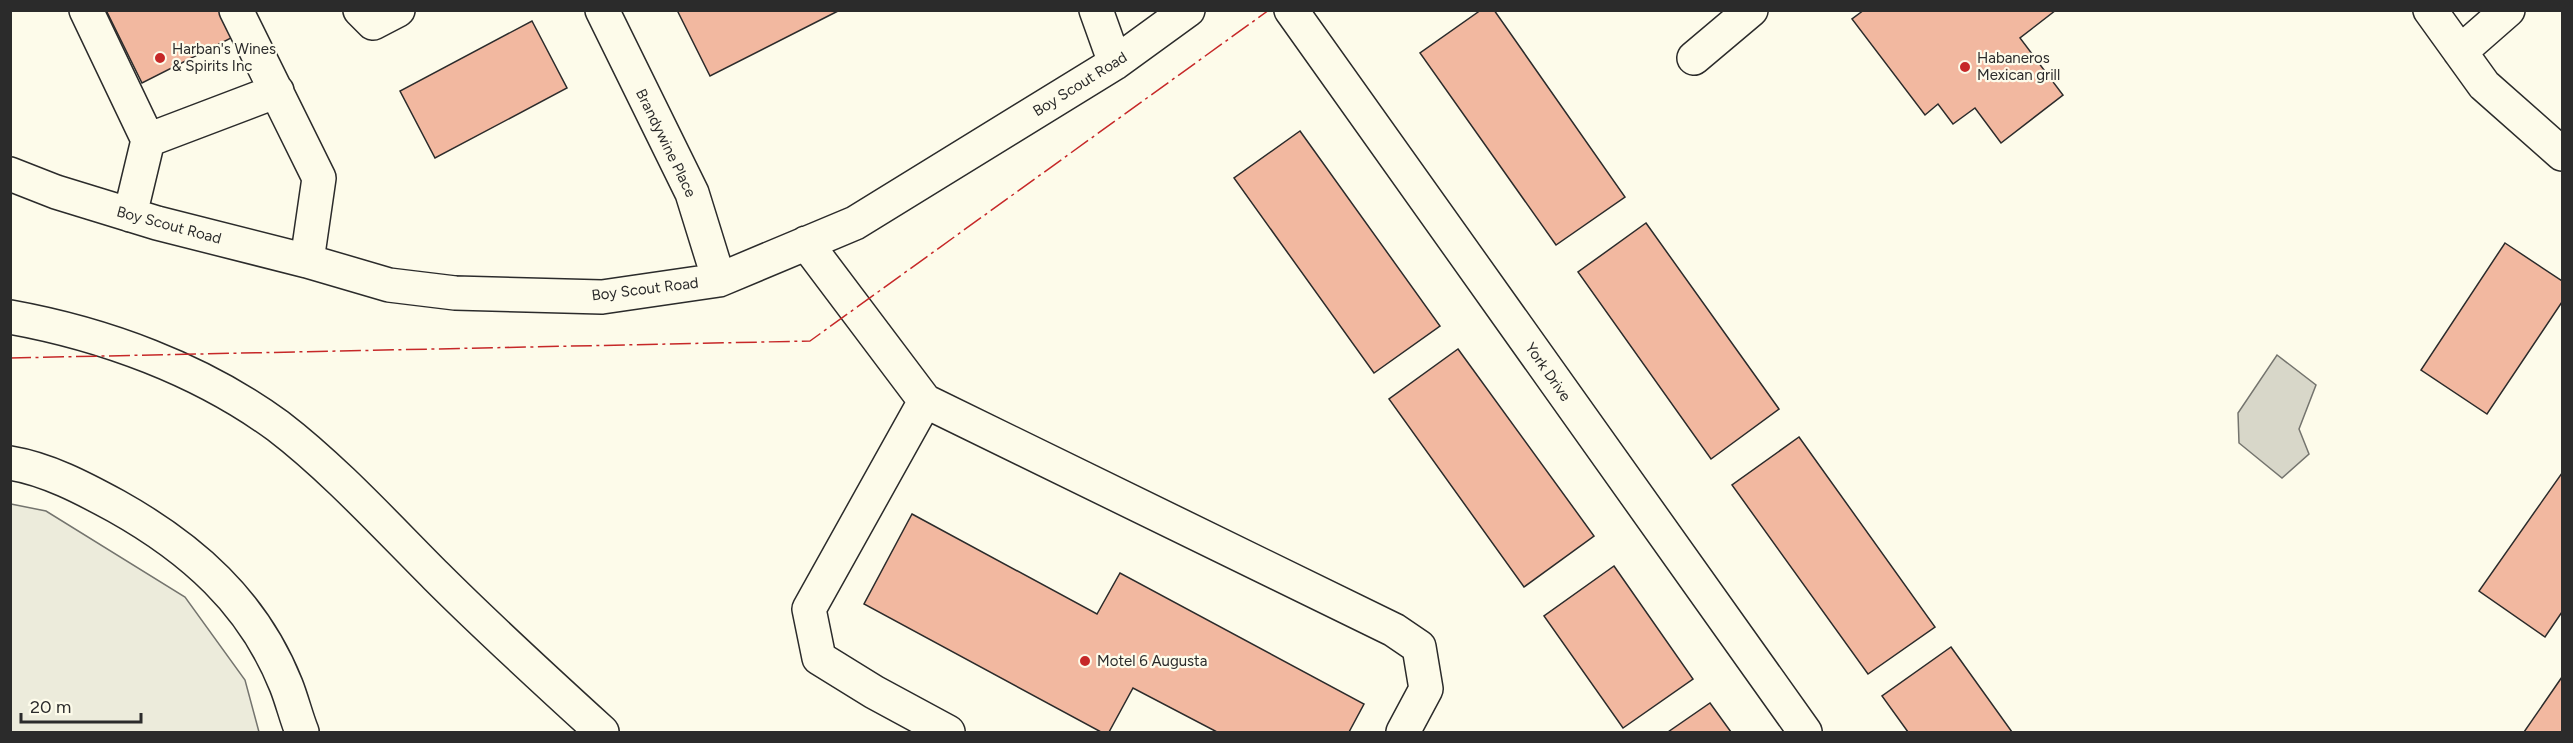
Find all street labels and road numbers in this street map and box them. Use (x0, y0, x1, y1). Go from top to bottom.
street label: Boy Scout Road (1030, 48, 1130, 120)
street label: Brandywine Place (632, 86, 700, 200)
street label: Boy Scout Road (115, 202, 223, 248)
street label: Boy Scout Road (591, 274, 699, 304)
street label: York Drive (1521, 339, 1575, 405)

